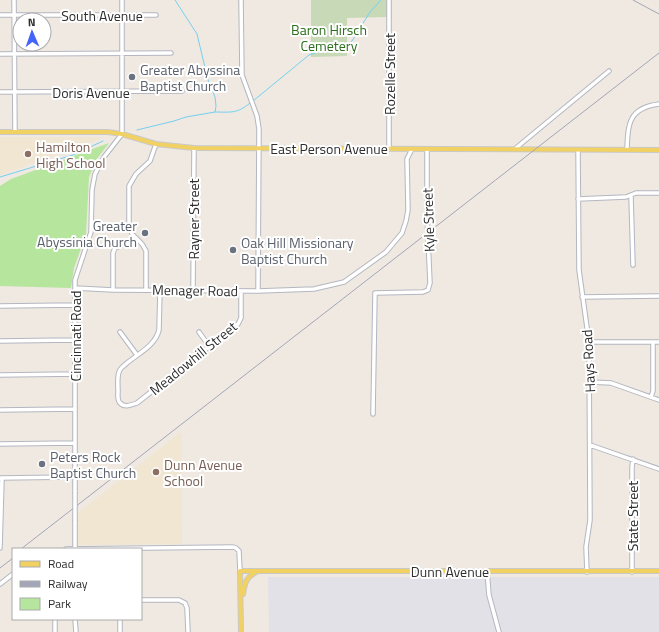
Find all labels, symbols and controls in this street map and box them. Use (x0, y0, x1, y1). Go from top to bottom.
street label: South Avenue (61, 5, 143, 26)
north arrow (12, 12, 52, 52)
text: N (28, 14, 36, 30)
park label: Baron Hirsch Cemetery (291, 19, 367, 56)
street label: Rozelle Street (379, 33, 400, 115)
place label: Greater Abyssina Baptist Church (140, 59, 240, 96)
marker: Greater Abyssina Baptist Church (127, 72, 137, 82)
street label: Doris Avenue (52, 82, 130, 103)
place label: Hamilton High School (36, 136, 106, 173)
street label: East Person Avenue (270, 138, 388, 159)
marker: Hamilton High School (23, 149, 33, 159)
street label: Rayner Street (183, 178, 204, 259)
street label: Kyle Street (416, 188, 440, 252)
place label: Greater Abyssinia Church (37, 215, 137, 252)
marker: Greater Abyssinia Church (140, 228, 150, 238)
place label: Oak Hill Missionary Baptist Church (241, 232, 354, 269)
marker: Oak Hill Missionary Baptist Church (228, 245, 238, 255)
street label: Menager Road (152, 279, 238, 301)
street label: Cincinnati Road (65, 291, 86, 381)
street label: Meadowhill Street (145, 316, 241, 400)
street label: Hays Road (576, 329, 600, 393)
place label: Peters Rock Baptist Church (50, 446, 136, 483)
place label: Dunn Avenue School (164, 454, 242, 491)
marker: Peters Rock Baptist Church (37, 459, 47, 469)
marker: Dunn Avenue School (151, 467, 161, 477)
street label: State Street (622, 481, 643, 551)
legend (12, 548, 142, 620)
text: Road (48, 554, 74, 573)
street label: Dunn Avenue (411, 561, 489, 582)
text: Railway (48, 574, 88, 593)
text: Park (48, 594, 71, 613)

